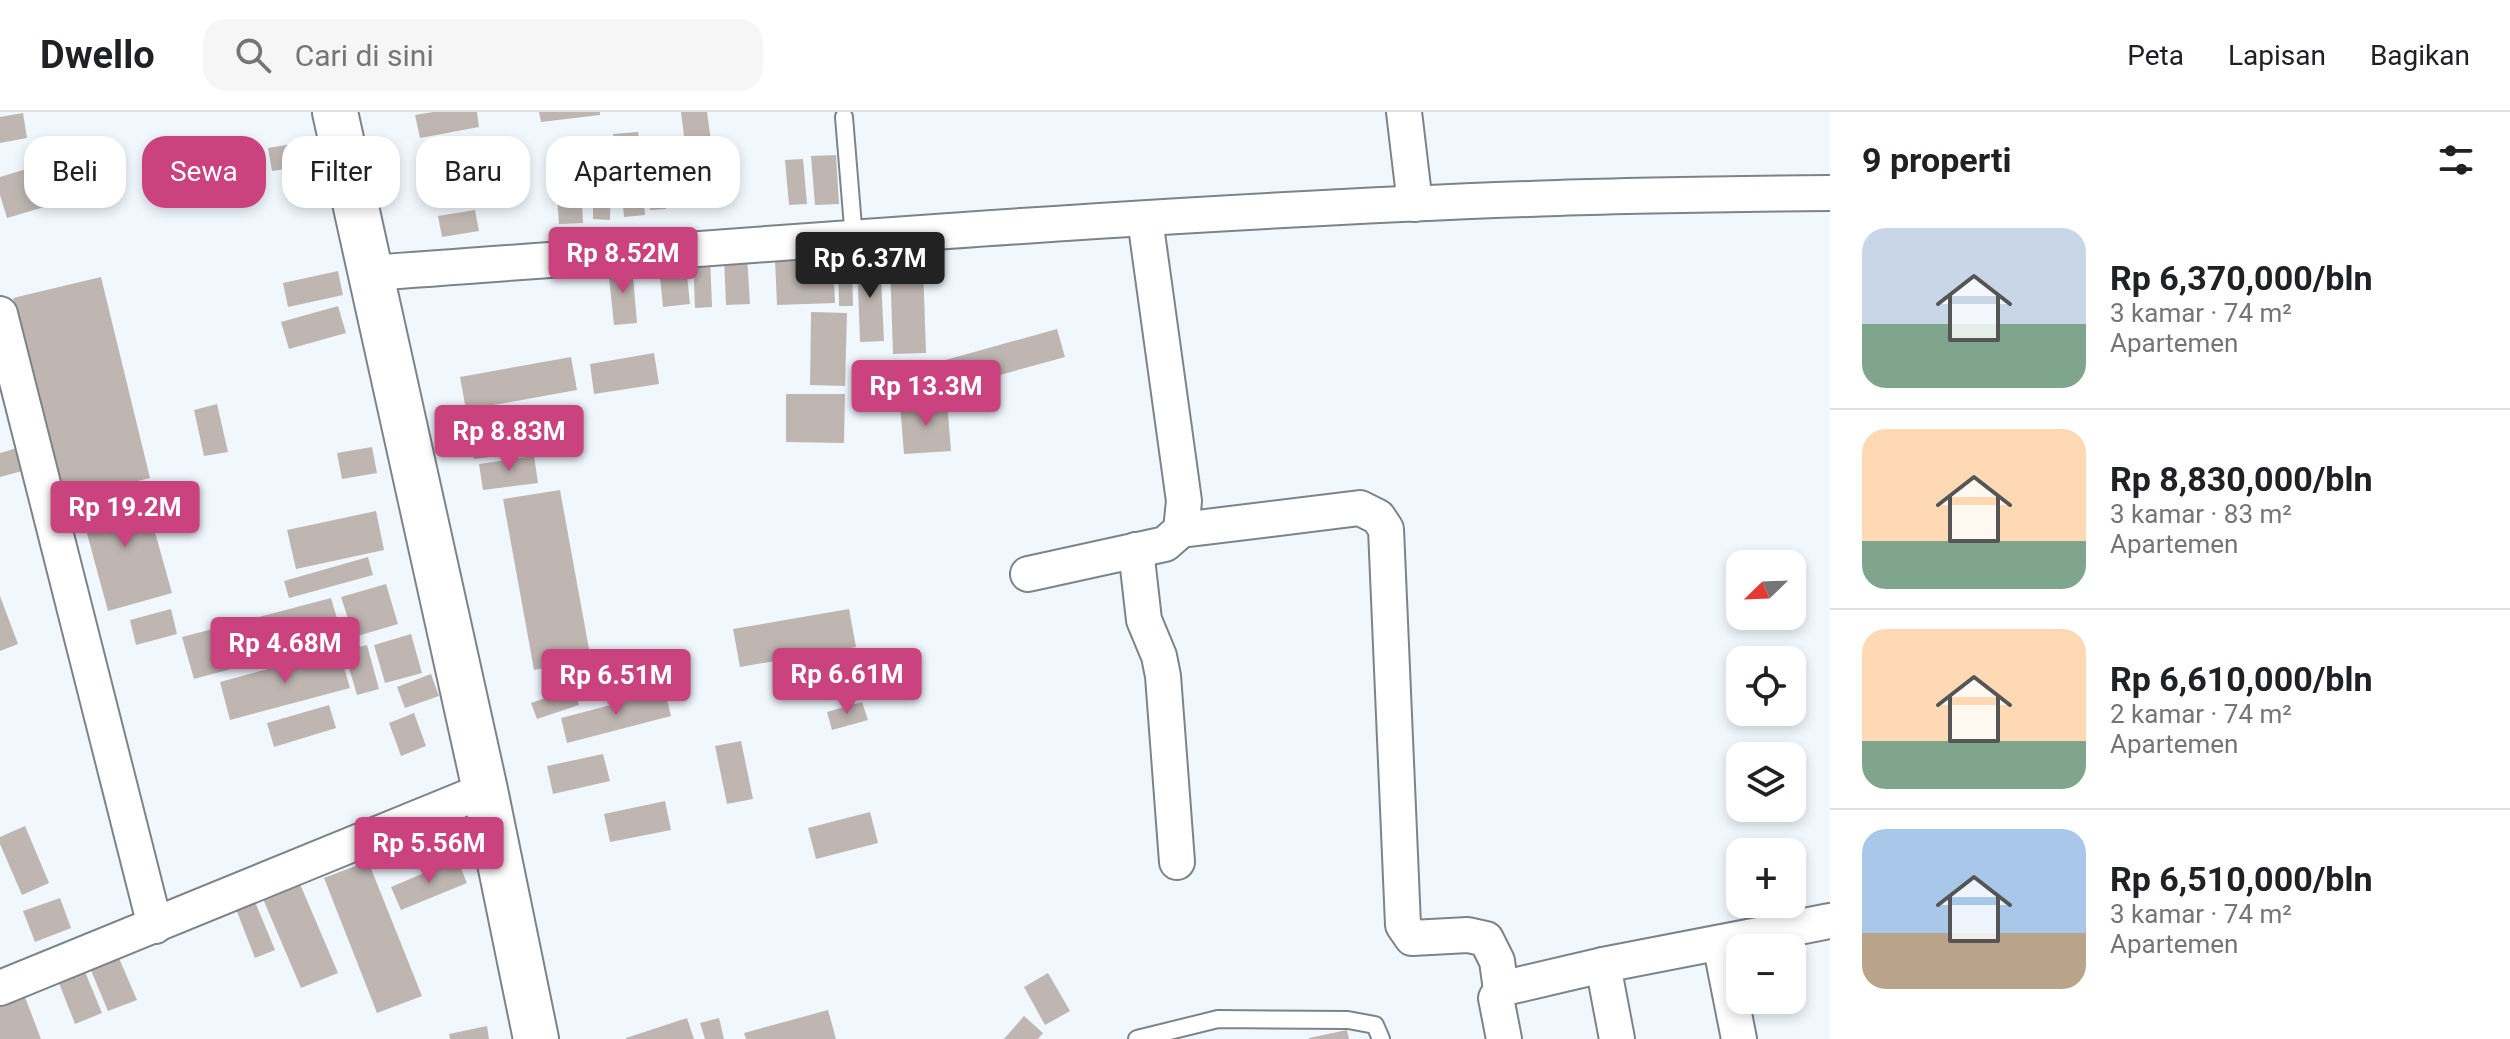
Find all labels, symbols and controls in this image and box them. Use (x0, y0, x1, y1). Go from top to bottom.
search box (203, 19, 763, 91)
text: Dwello (40, 33, 155, 77)
icon: search (231, 33, 275, 77)
text: Cari di sini (295, 38, 434, 73)
text: Peta (2127, 39, 2184, 72)
text: Lapisan (2228, 39, 2326, 72)
text: Bagikan (2370, 39, 2470, 72)
chip: Beli (24, 136, 126, 208)
chip: Sewa (142, 136, 266, 208)
chip: Filter (282, 136, 400, 208)
chip: Baru (416, 136, 530, 208)
chip: Apartemen (546, 136, 740, 208)
icon: filters (2434, 138, 2478, 182)
text: 9 properti (1862, 140, 2011, 180)
pin: Rp 8.52M (540, 227, 706, 295)
pin: Rp 6.37M (787, 232, 953, 300)
text: Rp 8.52M (567, 238, 679, 268)
text: Rp 6.37M (814, 243, 926, 273)
text: Rp 6,370,000/bln (2110, 258, 2372, 298)
icon: home (1926, 260, 2022, 356)
text: 3 kamar · 74 m² (2110, 298, 2292, 328)
text: Apartemen (2110, 328, 2238, 358)
pin: Rp 13.3M (843, 360, 1009, 428)
text: Rp 13.3M (870, 371, 982, 401)
pin: Rp 8.83M (426, 405, 592, 473)
text: Rp 8.83M (453, 416, 565, 446)
text: Rp 8,830,000/bln (2110, 459, 2372, 499)
icon: home (1926, 461, 2022, 557)
pin: Rp 19.2M (42, 481, 208, 549)
text: Rp 19.2M (69, 492, 181, 522)
text: 3 kamar · 83 m² (2110, 499, 2292, 529)
text: Apartemen (2110, 529, 2238, 559)
north arrow (1726, 550, 1806, 630)
map controls (1726, 550, 1806, 1014)
pin: Rp 4.68M (202, 617, 368, 685)
text: Rp 4.68M (229, 628, 341, 658)
button: locate (1726, 646, 1806, 726)
pin: Rp 6.61M (764, 648, 930, 716)
pin: Rp 6.51M (533, 649, 699, 717)
text: Rp 6.61M (791, 659, 903, 689)
text: Rp 6,610,000/bln (2110, 659, 2372, 699)
text: Rp 6.51M (560, 660, 672, 690)
icon: home (1926, 661, 2022, 757)
text: 2 kamar · 74 m² (2110, 699, 2292, 729)
text: Apartemen (2110, 729, 2238, 759)
button: layers (1726, 742, 1806, 822)
pin: Rp 5.56M (346, 817, 512, 885)
text: Rp 5.56M (373, 828, 485, 858)
button: + (1726, 838, 1806, 918)
text: Rp 6,510,000/bln (2110, 859, 2372, 899)
icon: home (1926, 861, 2022, 957)
text: 3 kamar · 74 m² (2110, 899, 2292, 929)
text: Apartemen (2110, 929, 2238, 959)
button: − (1726, 934, 1806, 1014)

